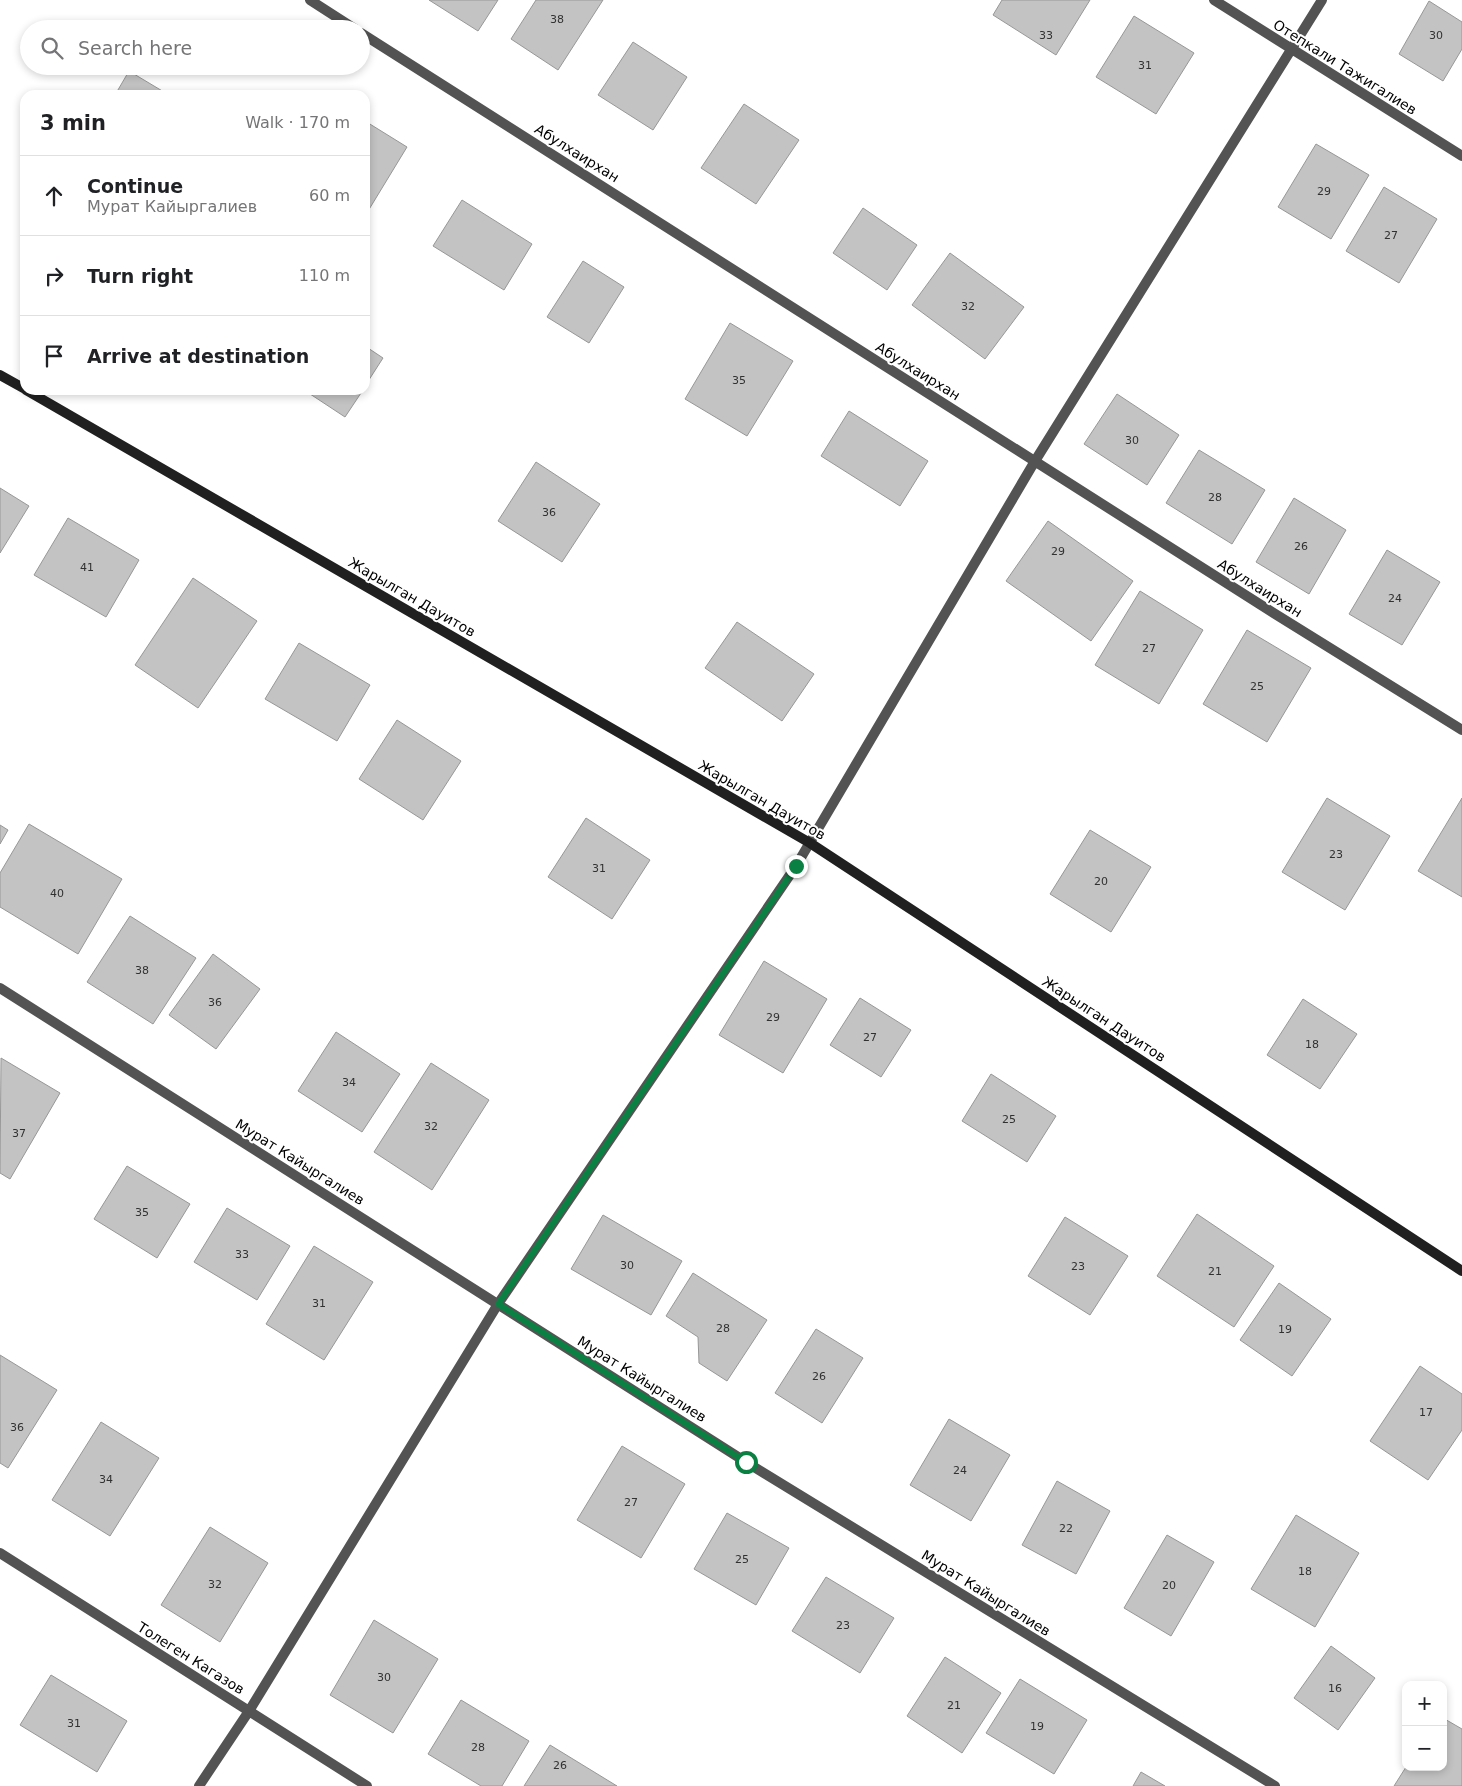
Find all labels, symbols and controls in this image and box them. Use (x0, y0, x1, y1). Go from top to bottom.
house number: 38 (550, 13, 564, 26)
street label: Отепкали Тажигалиев (1270, 16, 1420, 118)
search box (20, 20, 370, 75)
house number: 33 (1039, 29, 1053, 42)
house number: 30 (1429, 29, 1443, 42)
icon: search (38, 34, 66, 62)
text: Search here (78, 37, 192, 59)
house number: 31 (1138, 59, 1152, 72)
text: 3 min (40, 111, 106, 135)
text: Walk · 170 m (245, 113, 350, 132)
street label: Абулхаирхан (532, 121, 622, 185)
text: Continue (87, 175, 183, 197)
icon: ahead (40, 182, 68, 210)
house number: 29 (1317, 185, 1331, 198)
text: 60 m (309, 186, 350, 205)
text: Мурат Кайыргалиев (87, 197, 257, 216)
house number: 27 (1384, 229, 1398, 242)
icon: right (40, 262, 68, 290)
text: Turn right (87, 265, 193, 287)
text: 110 m (299, 266, 350, 285)
house number: 32 (961, 300, 975, 313)
street label: Абулхаирхан (873, 339, 963, 403)
icon: arrive (40, 342, 68, 370)
text: Arrive at destination (87, 345, 309, 367)
house number: 35 (732, 374, 746, 387)
house number: 30 (1125, 434, 1139, 447)
house number: 28 (1208, 491, 1222, 504)
house number: 36 (542, 506, 556, 519)
house number: 26 (1294, 540, 1308, 553)
house number: 29 (1051, 545, 1065, 558)
street label: Жарылган Дауитов (346, 554, 478, 640)
street label: Абулхаирхан (1215, 556, 1305, 620)
house number: 41 (80, 561, 94, 574)
house number: 24 (1388, 592, 1402, 605)
house number: 27 (1142, 642, 1156, 655)
house number: 25 (1250, 680, 1264, 693)
street label: Жарылган Дауитов (696, 757, 828, 843)
house number: 23 (1329, 848, 1343, 861)
route end (785, 855, 808, 878)
house number: 31 (592, 862, 606, 875)
house number: 20 (1094, 875, 1108, 888)
house number: 40 (50, 887, 64, 900)
house number: 38 (135, 964, 149, 977)
street label: Жарылган Дауитов (1039, 973, 1169, 1065)
house number: 36 (208, 996, 222, 1009)
house number: 29 (766, 1011, 780, 1024)
house number: 27 (863, 1031, 877, 1044)
house number: 18 (1305, 1038, 1319, 1051)
house number: 34 (342, 1076, 356, 1089)
house number: 25 (1002, 1113, 1016, 1126)
street label: Мурат Кайыргалиев (233, 1116, 367, 1208)
house number: 32 (424, 1120, 438, 1133)
house number: 37 (12, 1127, 26, 1140)
house number: 35 (135, 1206, 149, 1219)
house number: 33 (235, 1248, 249, 1261)
house number: 30 (620, 1259, 634, 1272)
house number: 23 (1071, 1260, 1085, 1273)
house number: 21 (1208, 1265, 1222, 1278)
house number: 31 (312, 1297, 326, 1310)
house number: 28 (716, 1322, 730, 1335)
house number: 19 (1278, 1323, 1292, 1336)
street label: Мурат Кайыргалиев (575, 1333, 709, 1425)
house number: 26 (812, 1370, 826, 1383)
house number: 17 (1419, 1406, 1433, 1419)
house number: 36 (10, 1421, 24, 1434)
route start (735, 1451, 758, 1474)
house number: 24 (953, 1464, 967, 1477)
house number: 34 (99, 1473, 113, 1486)
house number: 27 (624, 1496, 638, 1509)
house number: 22 (1059, 1522, 1073, 1535)
street label: Мурат Кайыргалиев (919, 1547, 1053, 1639)
house number: 25 (735, 1553, 749, 1566)
house number: 18 (1298, 1565, 1312, 1578)
house number: 32 (208, 1578, 222, 1591)
house number: 20 (1162, 1579, 1176, 1592)
street label: Толеген Кагазов (134, 1618, 247, 1697)
house number: 23 (836, 1619, 850, 1632)
house number: 30 (377, 1671, 391, 1684)
map controls (1402, 1681, 1447, 1771)
button: + (1402, 1681, 1447, 1726)
house number: 16 (1328, 1682, 1342, 1695)
house number: 21 (947, 1699, 961, 1712)
house number: 31 (67, 1717, 81, 1730)
house number: 19 (1030, 1720, 1044, 1733)
button: − (1402, 1726, 1447, 1771)
house number: 28 (471, 1741, 485, 1754)
house number: 26 (553, 1759, 567, 1772)

